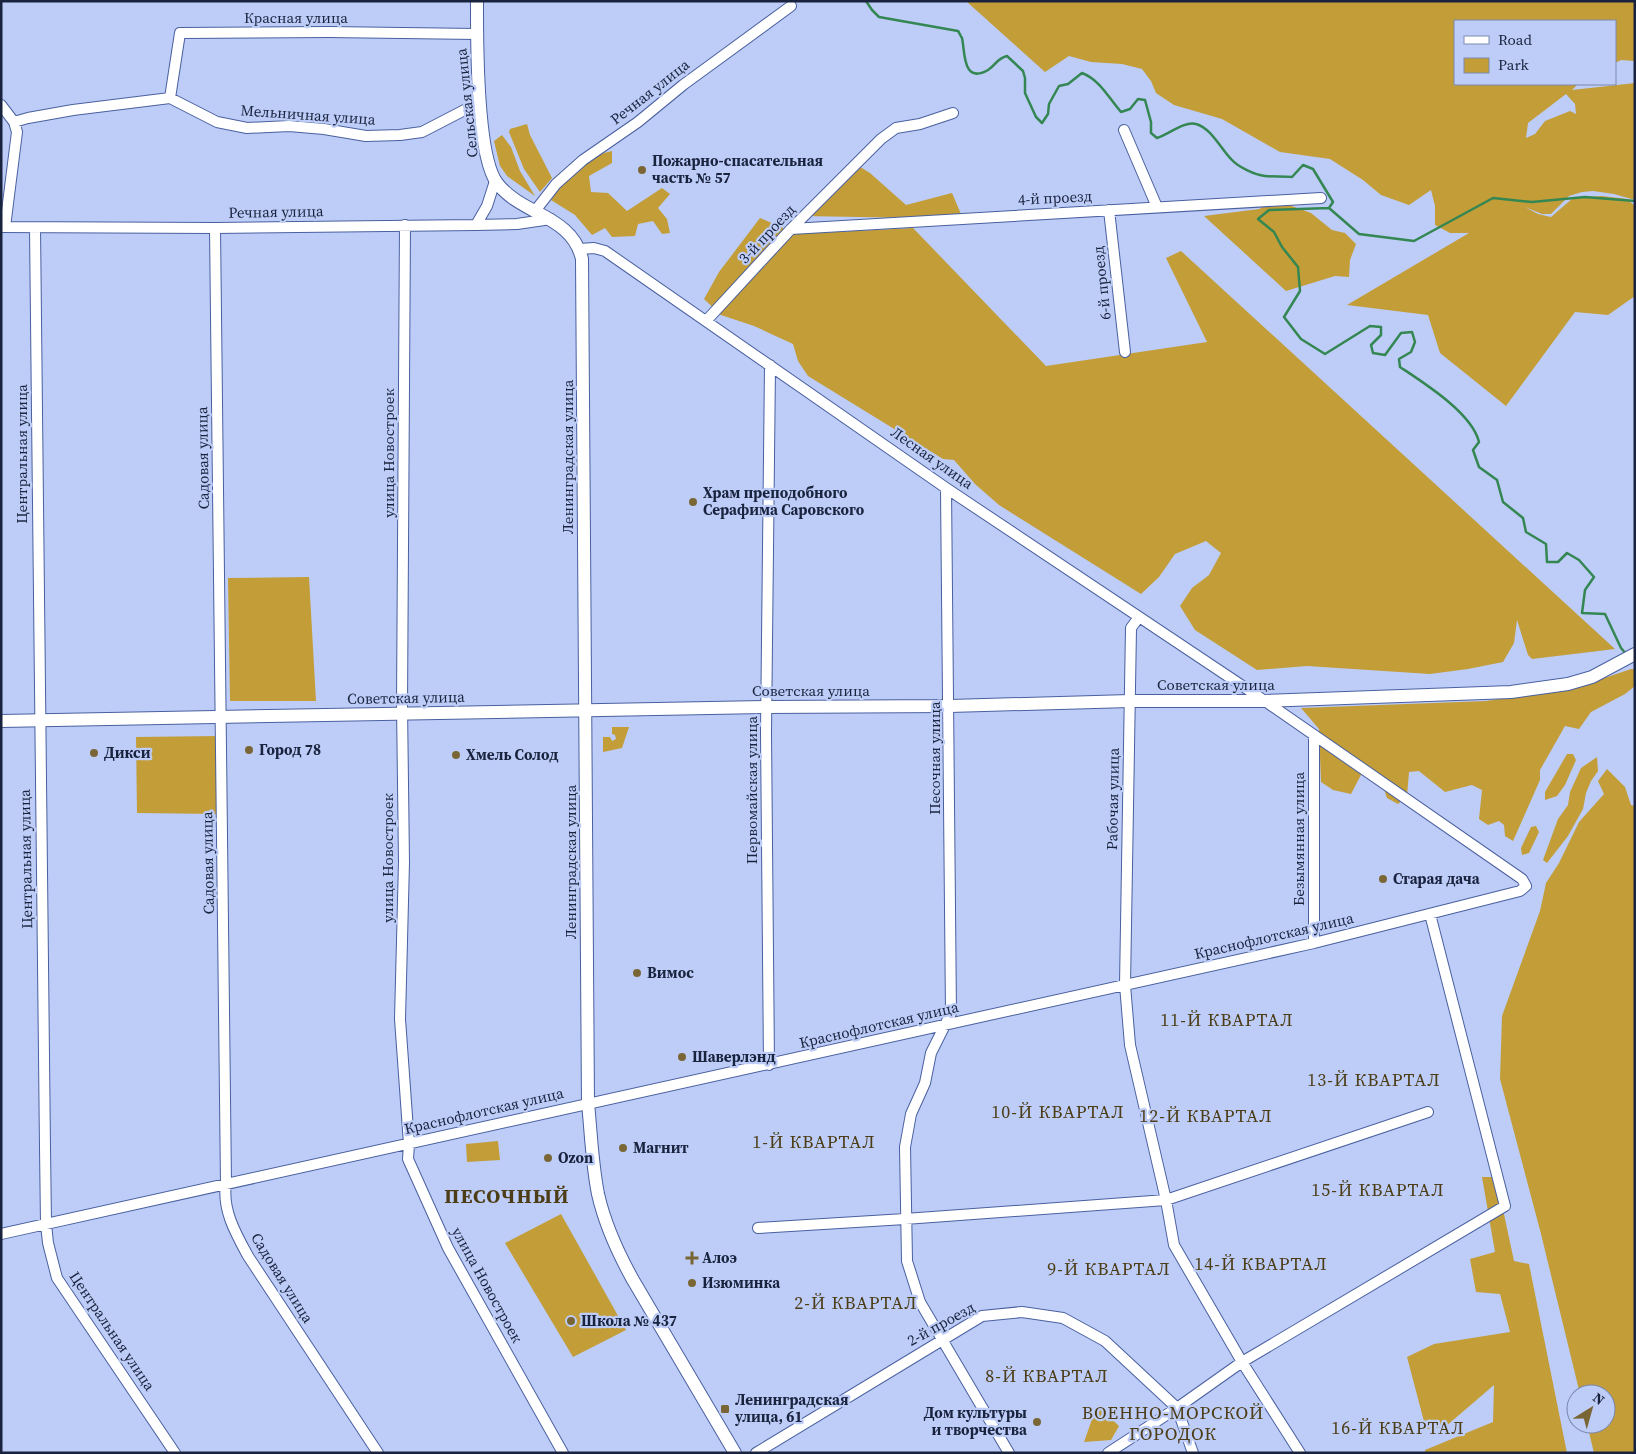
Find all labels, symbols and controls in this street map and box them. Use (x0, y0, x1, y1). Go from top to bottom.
street label: Красная улица (244, 7, 348, 28)
legend (1454, 20, 1616, 85)
text: Road (1498, 29, 1532, 50)
street label: Сельская улица (450, 47, 483, 159)
street label: Речная улица (606, 54, 694, 129)
text: Park (1498, 54, 1530, 75)
street label: Мельничная улица (240, 99, 377, 130)
place label: Пожарно-спасательная часть № 57 (652, 150, 824, 188)
marker: Пожарно-спасательная часть № 57 (636, 164, 648, 176)
street label: 4-й проезд (1017, 185, 1093, 210)
street label: 3-й проезд (734, 199, 800, 268)
street label: Речная улица (228, 200, 324, 223)
street label: 6-й проезд (1087, 245, 1116, 321)
street label: Ленинградская улица (557, 379, 578, 534)
street label: Центральная улица (11, 384, 32, 524)
street label: улица Новостроек (378, 387, 399, 518)
street label: Садовая улица (191, 406, 214, 510)
street label: Лесная улица (887, 421, 978, 494)
place label: Храм преподобного Серафима Саровского (703, 482, 865, 520)
marker: Храм преподобного Серафима Саровского (687, 496, 699, 508)
street label: Советская улица (1157, 674, 1275, 695)
street label: Советская улица (752, 680, 870, 701)
street label: Советская улица (347, 686, 465, 709)
street label: Песочная улица (924, 701, 945, 815)
street label: Первомайская улица (741, 715, 762, 864)
place label: Город 78 (259, 739, 321, 760)
place label: Дикси (104, 742, 151, 763)
marker: Город 78 (243, 744, 255, 756)
place label: Хмель Солод (466, 744, 559, 765)
marker: Дикси (88, 747, 100, 759)
street label: Рабочая улица (1101, 747, 1124, 850)
marker: Хмель Солод (450, 749, 462, 761)
street label: Безымянная улица (1288, 772, 1309, 906)
street label: Ленинградская улица (560, 784, 581, 939)
street label: Центральная улица (14, 789, 37, 929)
street label: улица Новостроек (377, 792, 398, 923)
street label: Садовая улица (196, 811, 219, 915)
place label: Старая дача (1393, 868, 1481, 889)
marker: Старая дача (1377, 873, 1389, 885)
street label: Краснофлотская улица (1192, 907, 1356, 964)
place label: Вимос (647, 962, 694, 983)
marker: Вимос (631, 967, 643, 979)
street label: Краснофлотская улица (797, 996, 961, 1053)
district label: 11-Й КВАРТАЛ (1160, 1007, 1294, 1032)
place label: Шаверлэнд (692, 1046, 776, 1067)
marker: Шаверлэнд (676, 1051, 688, 1063)
district label: 13-Й КВАРТАЛ (1307, 1067, 1441, 1092)
street label: Краснофлотская улица (402, 1082, 566, 1139)
district label: 10-Й КВАРТАЛ (991, 1099, 1125, 1124)
district label: 12-Й КВАРТАЛ (1139, 1103, 1273, 1128)
district label: 1-Й КВАРТАЛ (752, 1129, 876, 1154)
place label: Магнит (633, 1137, 689, 1158)
marker: Магнит (617, 1142, 629, 1154)
place label: Ozon (558, 1147, 593, 1168)
marker: Ozon (542, 1152, 554, 1164)
district label: 15-Й КВАРТАЛ (1311, 1177, 1445, 1202)
district label: ПЕСОЧНЫЙ (444, 1182, 570, 1210)
street label: улица Новостроек (447, 1223, 528, 1347)
street label: Садовая улица (246, 1229, 319, 1327)
place label: Алоэ (702, 1247, 737, 1268)
district label: 14-Й КВАРТАЛ (1194, 1251, 1328, 1276)
marker: Алоэ (686, 1252, 698, 1264)
district label: 9-Й КВАРТАЛ (1047, 1256, 1171, 1281)
street label: Центральная улица (65, 1267, 160, 1395)
place label: Изюминка (702, 1272, 781, 1293)
marker: Изюминка (686, 1277, 698, 1289)
district label: 2-Й КВАРТАЛ (794, 1290, 918, 1315)
street label: 2-й проезд (903, 1296, 979, 1351)
place label: Школа № 437 (581, 1310, 677, 1331)
marker: Школа № 437 (565, 1315, 577, 1327)
district label: 8-Й КВАРТАЛ (985, 1363, 1109, 1388)
north arrow (1566, 1384, 1616, 1434)
text: N (1589, 1388, 1609, 1410)
place label: Ленинградская улица, 61 (734, 1389, 849, 1427)
district label: ВОЕННО-МОРСКОЙ ГОРОДОК (1082, 1400, 1264, 1446)
place label: Дом культуры и творчества (924, 1402, 1028, 1440)
marker: Ленинградская улица, 61 (719, 1403, 731, 1415)
district label: 16-Й КВАРТАЛ (1331, 1415, 1465, 1440)
marker: Дом культуры и творчества (1031, 1416, 1043, 1428)

